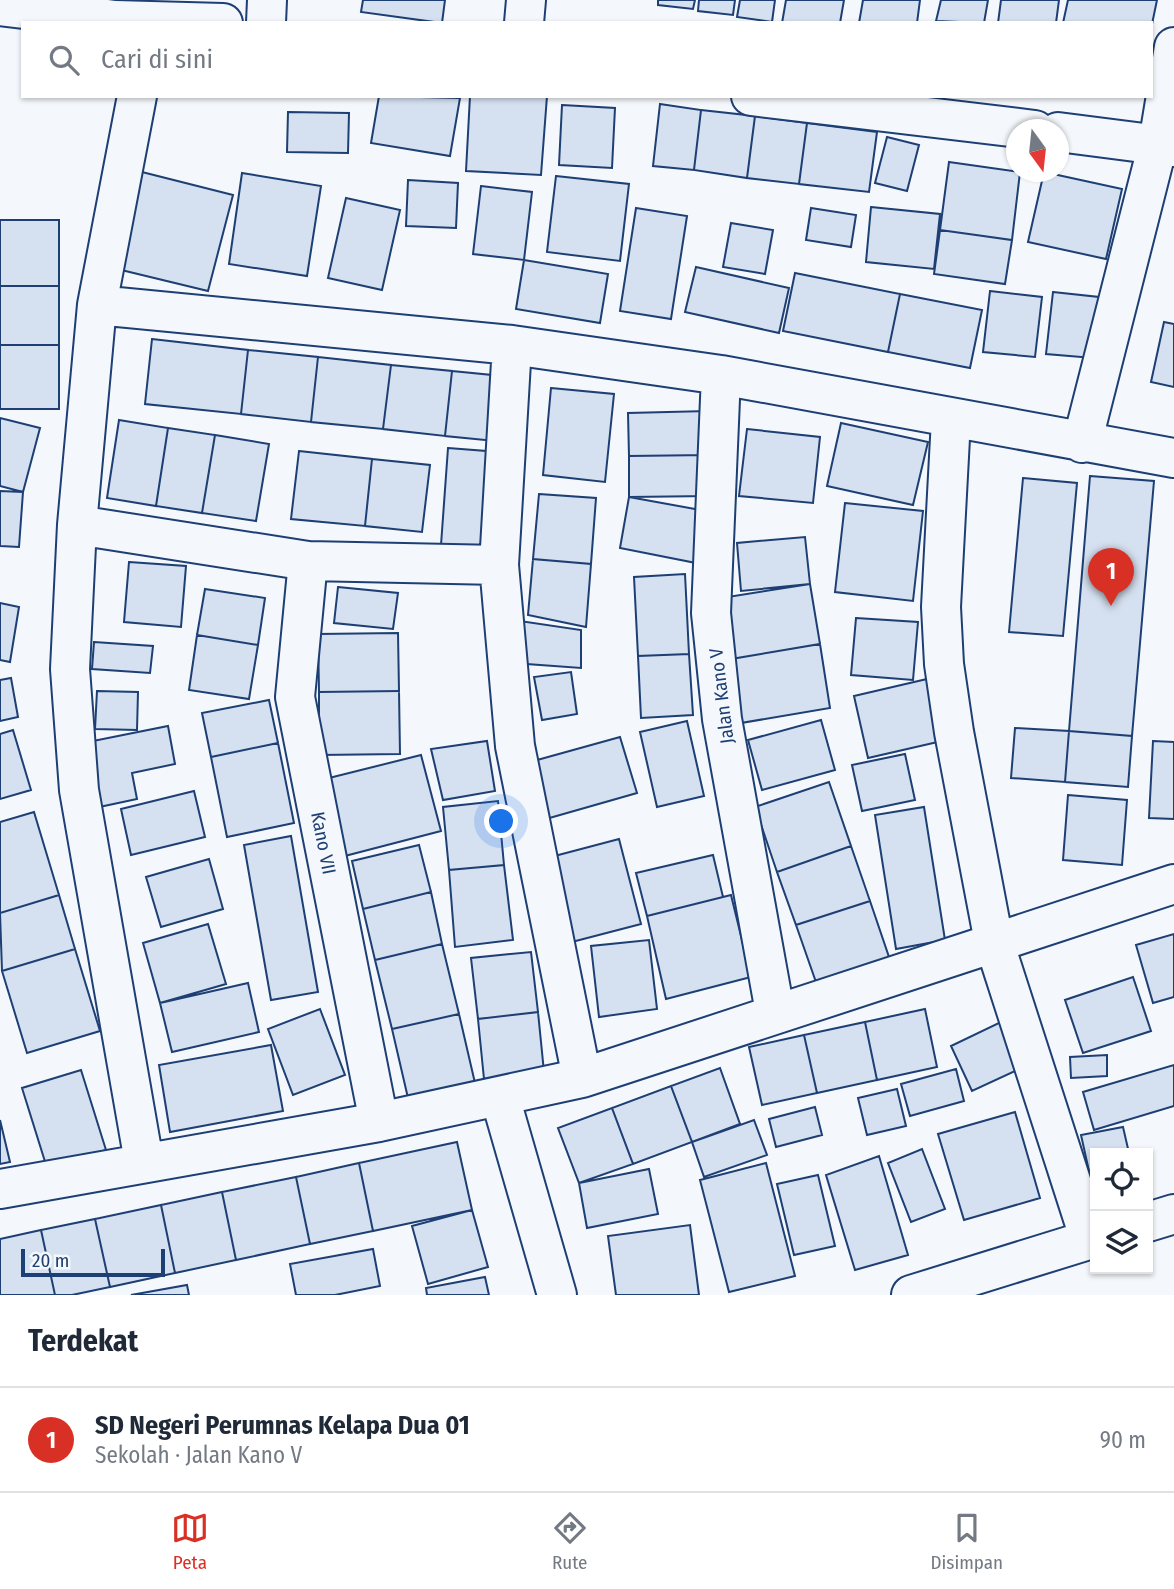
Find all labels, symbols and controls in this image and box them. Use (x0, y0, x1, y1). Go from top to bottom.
search box (21, 21, 1153, 98)
icon: search (45, 41, 83, 79)
text: Cari di sini (101, 44, 213, 75)
north arrow (1006, 119, 1069, 182)
pin: 1 (1088, 548, 1134, 606)
street label: Jalan Kano V (704, 646, 739, 745)
your location (484, 804, 518, 838)
street label: Kano VII (306, 810, 341, 876)
map controls (1090, 1148, 1153, 1274)
button: locate (1090, 1148, 1153, 1211)
button: layers (1090, 1211, 1153, 1274)
scale bar (21, 1246, 164, 1278)
text: 20 m (32, 1249, 69, 1272)
text: Terdekat (28, 1323, 138, 1359)
text: SD Negeri Perumnas Kelapa Dua 01 (95, 1410, 470, 1441)
text: 1 (46, 1426, 56, 1454)
text: 90 m (1100, 1426, 1146, 1454)
text: Sekolah · Jalan Kano V (95, 1441, 302, 1469)
tab: Peta (171, 1509, 209, 1574)
tab: Rute (551, 1509, 589, 1574)
tab: Disimpan (930, 1509, 1003, 1574)

